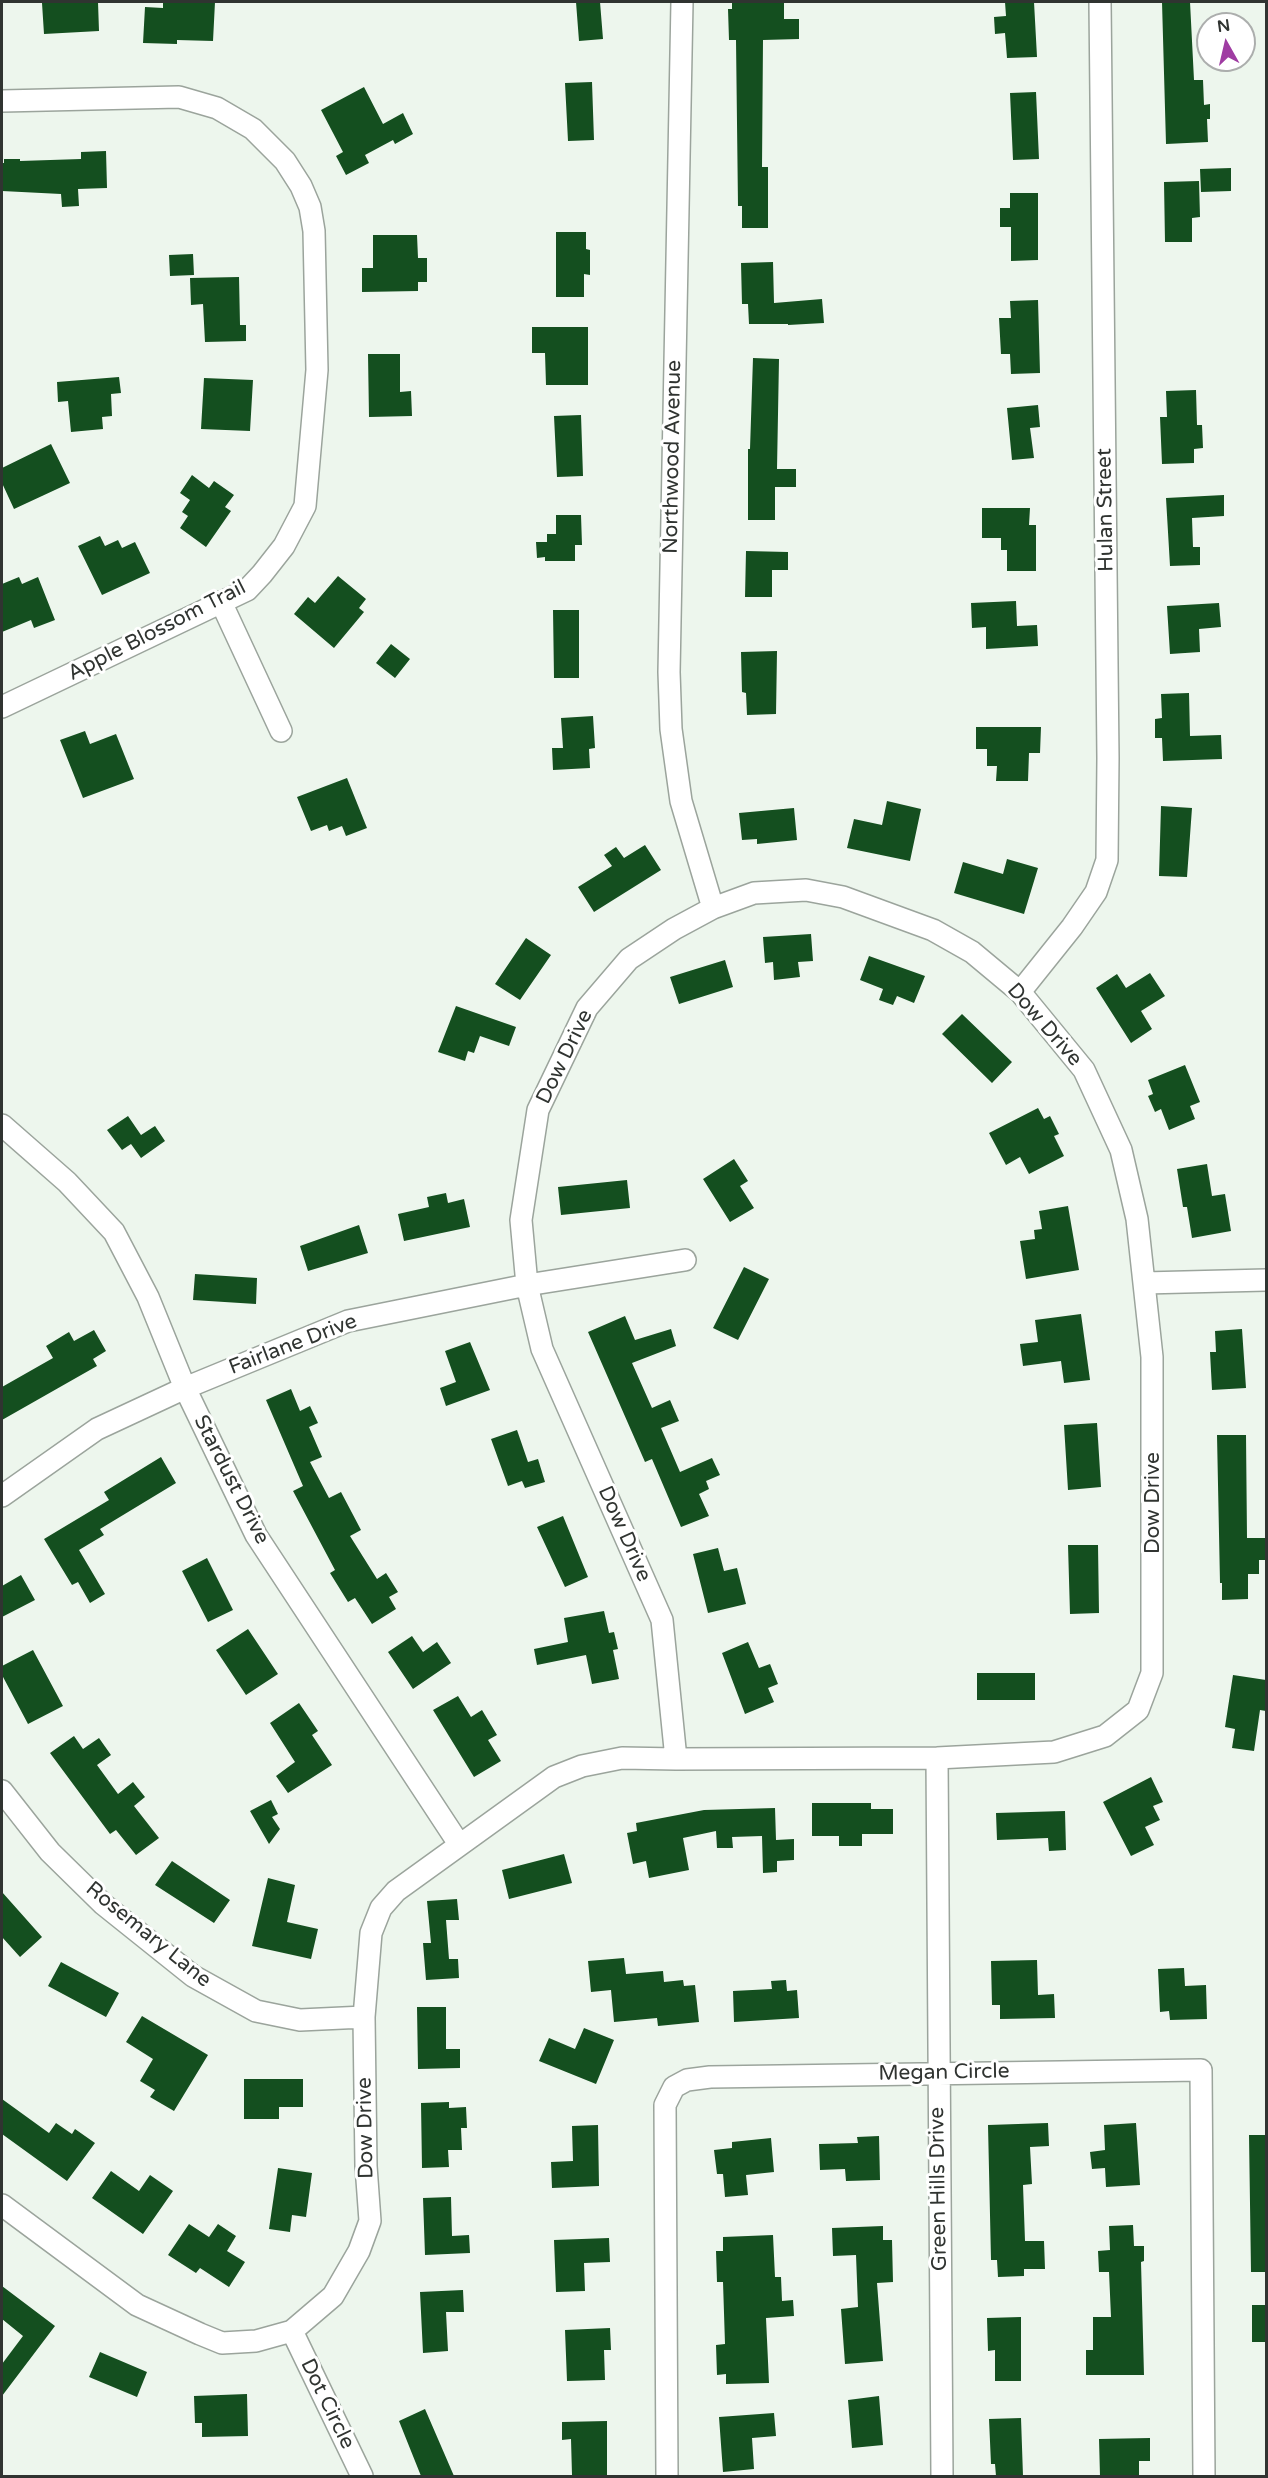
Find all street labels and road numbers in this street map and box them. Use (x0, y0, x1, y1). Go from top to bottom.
street label: Northwood Avenue (659, 360, 687, 554)
street label: Hulan Street (1092, 448, 1120, 572)
street label: Apple Blossom Trail (64, 575, 250, 687)
street label: Dow Drive (1001, 978, 1087, 1072)
street label: Dow Drive (531, 1006, 599, 1108)
street label: Fairlane Drive (225, 1309, 361, 1381)
street label: Stardust Drive (188, 1411, 274, 1549)
street label: Dow Drive (1140, 1452, 1166, 1554)
street label: Dow Drive (592, 1482, 656, 1586)
street label: Rosemary Lane (80, 1877, 216, 1993)
street label: Megan Circle (878, 2059, 1010, 2087)
street label: Dow Drive (353, 2077, 379, 2179)
street label: Green Hills Drive (925, 2107, 953, 2271)
street label: Dot Circle (294, 2355, 360, 2453)

